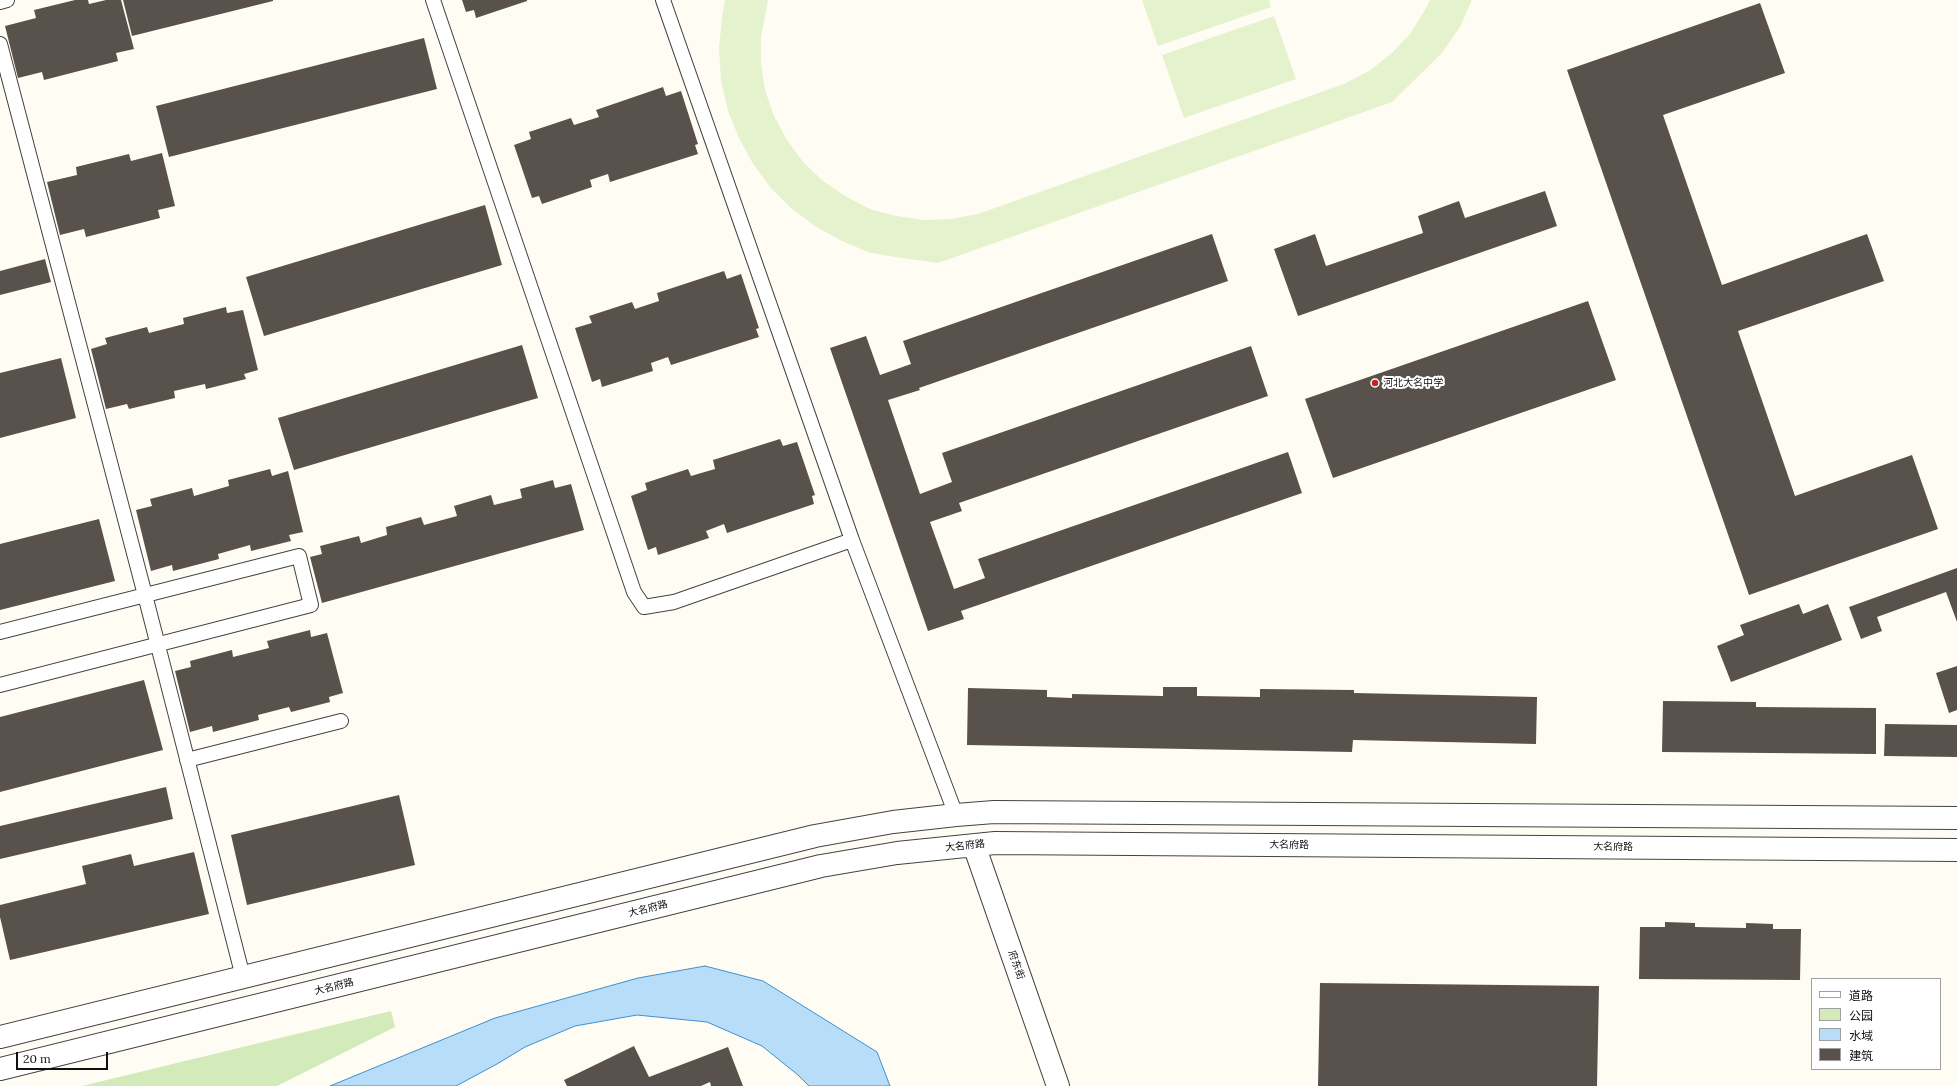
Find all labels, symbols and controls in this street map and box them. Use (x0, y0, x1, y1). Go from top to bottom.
place label: 河北大名中学 (1383, 377, 1443, 389)
marker: 河北大名中学 (1370, 378, 1380, 388)
street label: 大名府路 (944, 838, 986, 854)
street label: 大名府路 (1269, 839, 1309, 851)
street label: 大名府路 (1593, 841, 1633, 853)
street label: 大名府路 (627, 898, 669, 920)
street label: 府东街 (1005, 949, 1027, 981)
street label: 大名府路 (313, 976, 355, 998)
legend (1811, 978, 1941, 1070)
text: 道路 (1849, 988, 1873, 1003)
text: 公园 (1849, 1008, 1873, 1023)
text: 水域 (1849, 1028, 1873, 1043)
scale bar (18, 1044, 110, 1070)
text: 建筑 (1849, 1048, 1873, 1063)
text: 20 m (23, 1051, 51, 1066)

